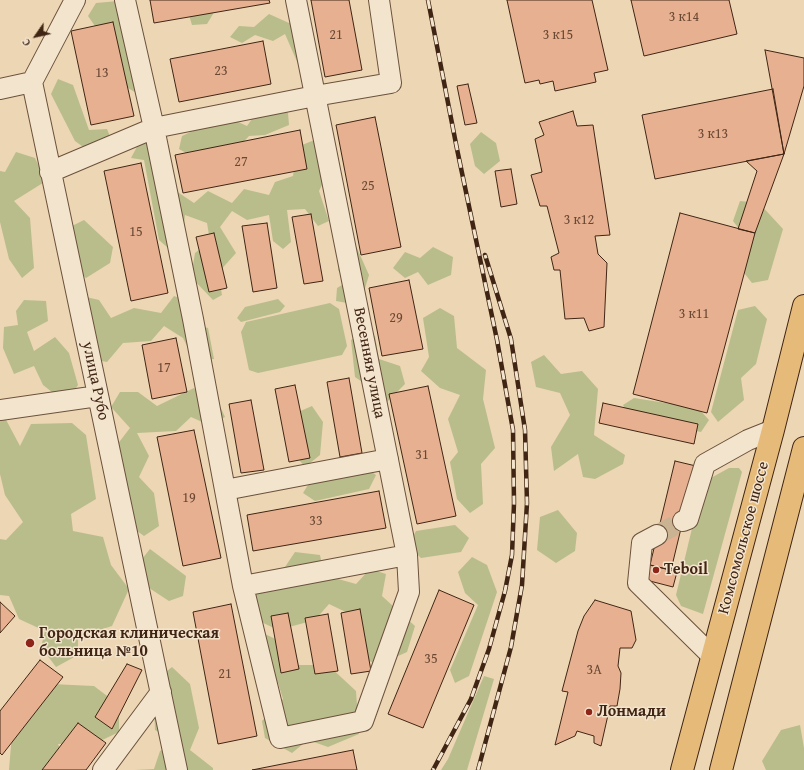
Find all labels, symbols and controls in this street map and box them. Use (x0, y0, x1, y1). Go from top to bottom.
house number: 3 к14 (669, 9, 699, 25)
north arrow (16, 16, 56, 56)
house number: 21 (329, 27, 343, 43)
house number: 3 к15 (543, 27, 573, 43)
text: С (18, 36, 34, 50)
house number: 23 (214, 63, 228, 79)
house number: 13 (95, 65, 109, 81)
house number: 3 к13 (698, 126, 728, 142)
house number: 27 (234, 154, 248, 170)
house number: 25 (361, 178, 375, 194)
house number: 3 к12 (564, 212, 594, 228)
house number: 15 (129, 224, 143, 240)
street label: Весенняя улица (349, 306, 389, 420)
house number: 3 к11 (679, 306, 709, 322)
house number: 29 (389, 310, 403, 326)
street label: улица Рубо (77, 340, 113, 422)
house number: 17 (157, 360, 171, 376)
house number: 31 (415, 447, 429, 463)
street label: Комсомольское шоссе (714, 460, 774, 616)
house number: 19 (182, 490, 196, 506)
house number: 33 (309, 513, 323, 529)
place label: Teboil (664, 560, 708, 580)
marker: Teboil (651, 565, 661, 575)
place label: Городская клиническая больница №10 (39, 624, 219, 662)
marker: Городская клиническая больница №10 (24, 637, 36, 649)
house number: 35 (424, 651, 438, 667)
house number: 3А (586, 662, 602, 678)
house number: 21 (218, 666, 232, 682)
place label: Лонмади (597, 702, 666, 722)
marker: Лонмади (584, 707, 594, 717)

